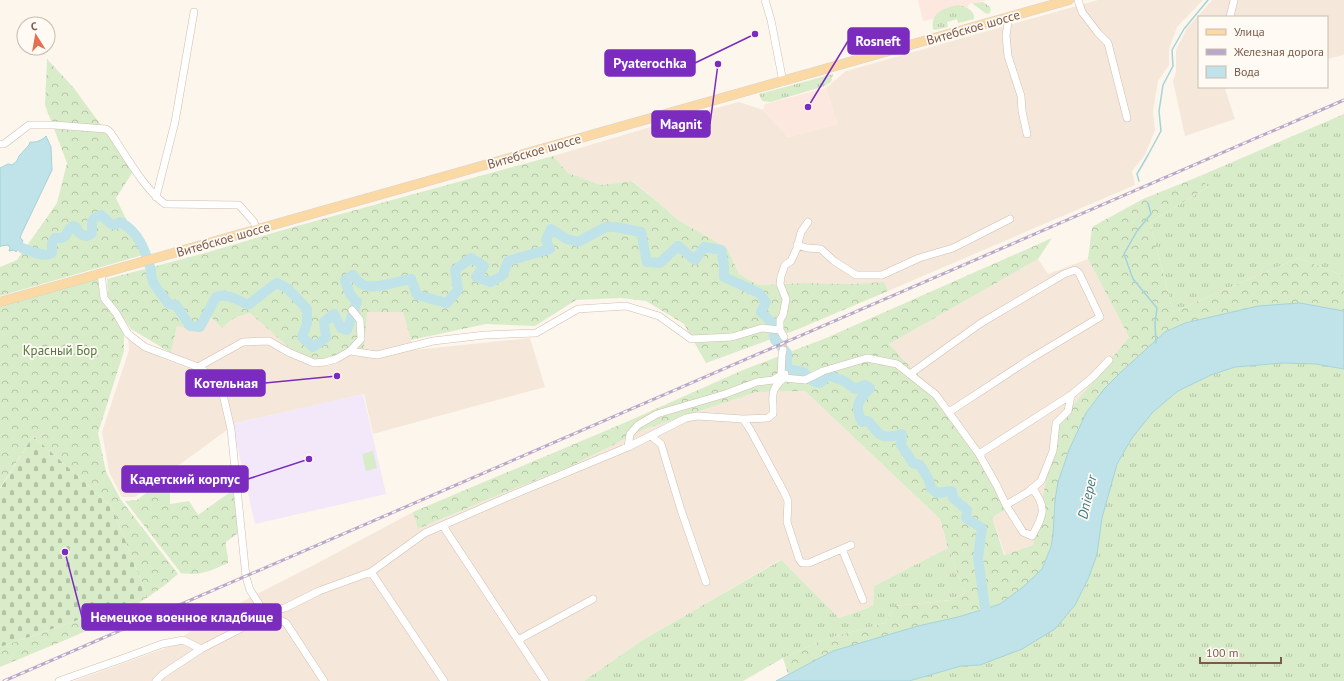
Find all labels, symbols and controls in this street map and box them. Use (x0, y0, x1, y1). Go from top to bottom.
street label: Витебское шоссе (924, 6, 1022, 49)
north arrow (16, 16, 56, 56)
legend (1198, 16, 1328, 88)
text: С (30, 19, 38, 34)
text: Улица (1234, 24, 1265, 39)
callout: Rosneft (848, 28, 909, 54)
text: Rosneft (855, 32, 901, 50)
text: Железная дорога (1233, 44, 1324, 59)
callout: Pyaterochka (605, 50, 695, 76)
text: Pyaterochka (613, 54, 687, 72)
text: Вода (1234, 64, 1260, 79)
callout: Magnit (652, 111, 710, 137)
text: Magnit (660, 115, 702, 133)
street label: Витебское шоссе (485, 130, 583, 173)
street label: Витебское шоссе (174, 218, 272, 261)
park label: Красный Бор (23, 342, 97, 359)
callout: Котельная (186, 370, 265, 396)
text: Котельная (194, 374, 258, 392)
callout: Кадетский корпус (122, 466, 248, 492)
text: Кадетский корпус (130, 470, 240, 488)
water label: Dnieper (1073, 472, 1101, 521)
callout: Немецкое военное кладбище (82, 604, 281, 630)
text: Немецкое военное кладбище (91, 608, 273, 626)
scale bar (1200, 639, 1281, 665)
text: 100 m (1206, 645, 1239, 660)

